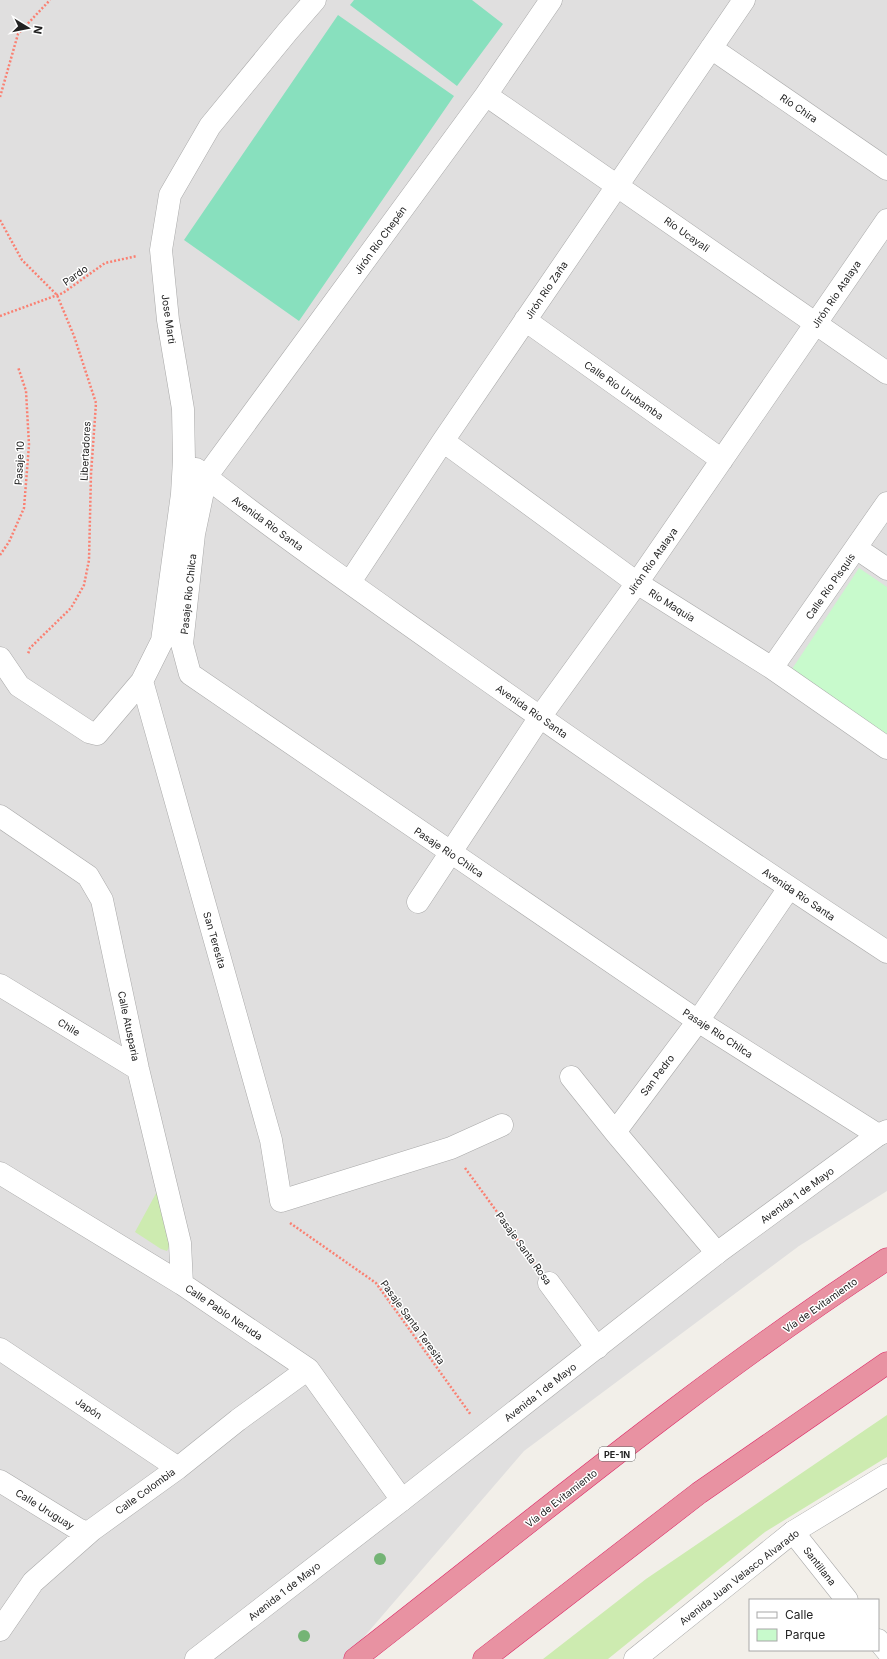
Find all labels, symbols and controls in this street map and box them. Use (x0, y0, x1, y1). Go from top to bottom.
north arrow (8, 8, 48, 48)
text: N (30, 24, 45, 35)
street label: Río Chira (778, 91, 820, 125)
street label: Jirón Río Chepén (351, 204, 409, 276)
street label: Río Ucayali (662, 214, 712, 254)
street label: Jirón Río Atalaya (809, 258, 863, 330)
street label: Jirón Río Zaña (522, 259, 570, 321)
street label: Pardo (60, 262, 90, 288)
street label: Jose Marti (160, 293, 178, 345)
street label: Calle Río Urubamba (582, 358, 666, 422)
street label: Libertadores (77, 421, 93, 481)
street label: Pasaje 10 (12, 441, 26, 485)
street label: Avenida Rio Santa (230, 493, 306, 553)
street label: Jirón Río Atalaya (624, 525, 680, 597)
street label: Calle Río Pisquis (803, 551, 857, 621)
street label: Pasaje Rio Chilca (178, 553, 198, 635)
street label: Río Maquia (647, 586, 697, 624)
street label: Avenida Rio Santa (494, 682, 570, 740)
street label: Pasaje Rio Chilca (412, 824, 486, 880)
street label: Avenida Rio Santa (760, 865, 838, 923)
street label: San Teresita (201, 910, 229, 970)
street label: Calle Atusparia (116, 990, 142, 1062)
street label: Pasaje Rio Chilca (681, 1006, 755, 1060)
street label: Chile (56, 1016, 82, 1038)
street label: San Pedro (638, 1052, 676, 1098)
street label: Avenida 1 de Mayo (758, 1164, 836, 1226)
street label: Pasaje Santa Rosa (494, 1209, 554, 1287)
street label: Vía de Evitamiento (781, 1275, 859, 1335)
street label: Pasaje Santa Teresita (378, 1278, 448, 1366)
street label: Calle Pablo Neruda (183, 1282, 265, 1342)
street label: Avenida 1 de Mayo (502, 1360, 578, 1424)
street label: Japón (73, 1395, 105, 1421)
road number: PE-1N (599, 1447, 635, 1461)
street label: Calle Colombia (113, 1465, 177, 1517)
street label: Vía de Evitamiento (523, 1466, 599, 1530)
street label: Calle Uruguay (14, 1486, 77, 1532)
street label: Avenida Juan Velasco Alvarado (677, 1527, 801, 1627)
street label: Santillana (801, 1544, 839, 1588)
street label: Avenida 1 de Mayo (246, 1559, 322, 1623)
legend (749, 1599, 879, 1651)
text: Calle (785, 1607, 813, 1622)
text: Parque (785, 1627, 825, 1642)

